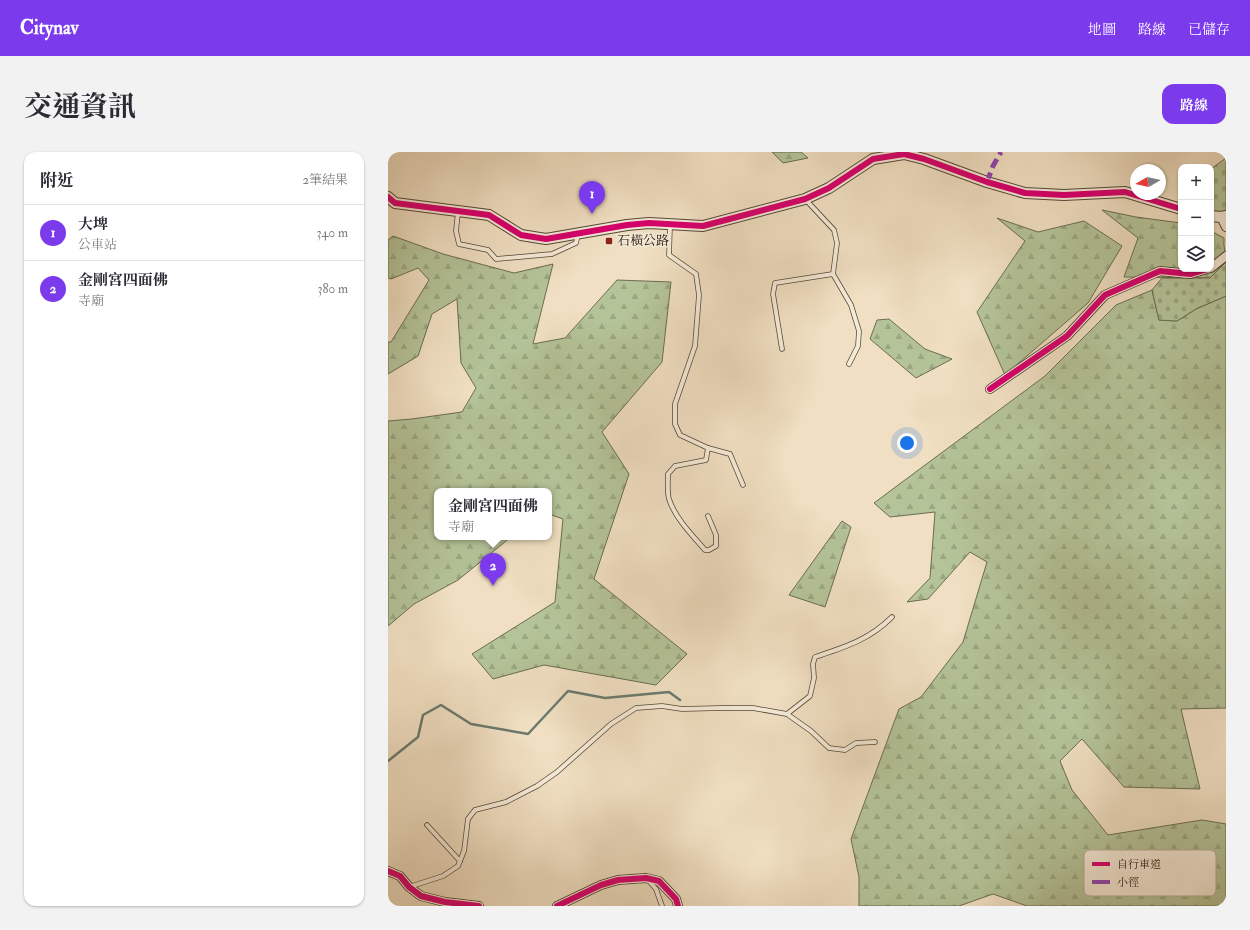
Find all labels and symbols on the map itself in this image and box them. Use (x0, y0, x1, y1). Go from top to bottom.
north arrow (1130, 164, 1166, 200)
pin: 1 (579, 181, 605, 214)
place label: 石橫公路 (617, 233, 669, 249)
marker: 石橫公路 (604, 236, 614, 246)
your location (897, 433, 917, 453)
pin: 2 (480, 553, 506, 586)
legend (1084, 850, 1216, 896)
text: 自行車道 (1117, 858, 1161, 871)
text: 小徑 (1117, 876, 1139, 889)

